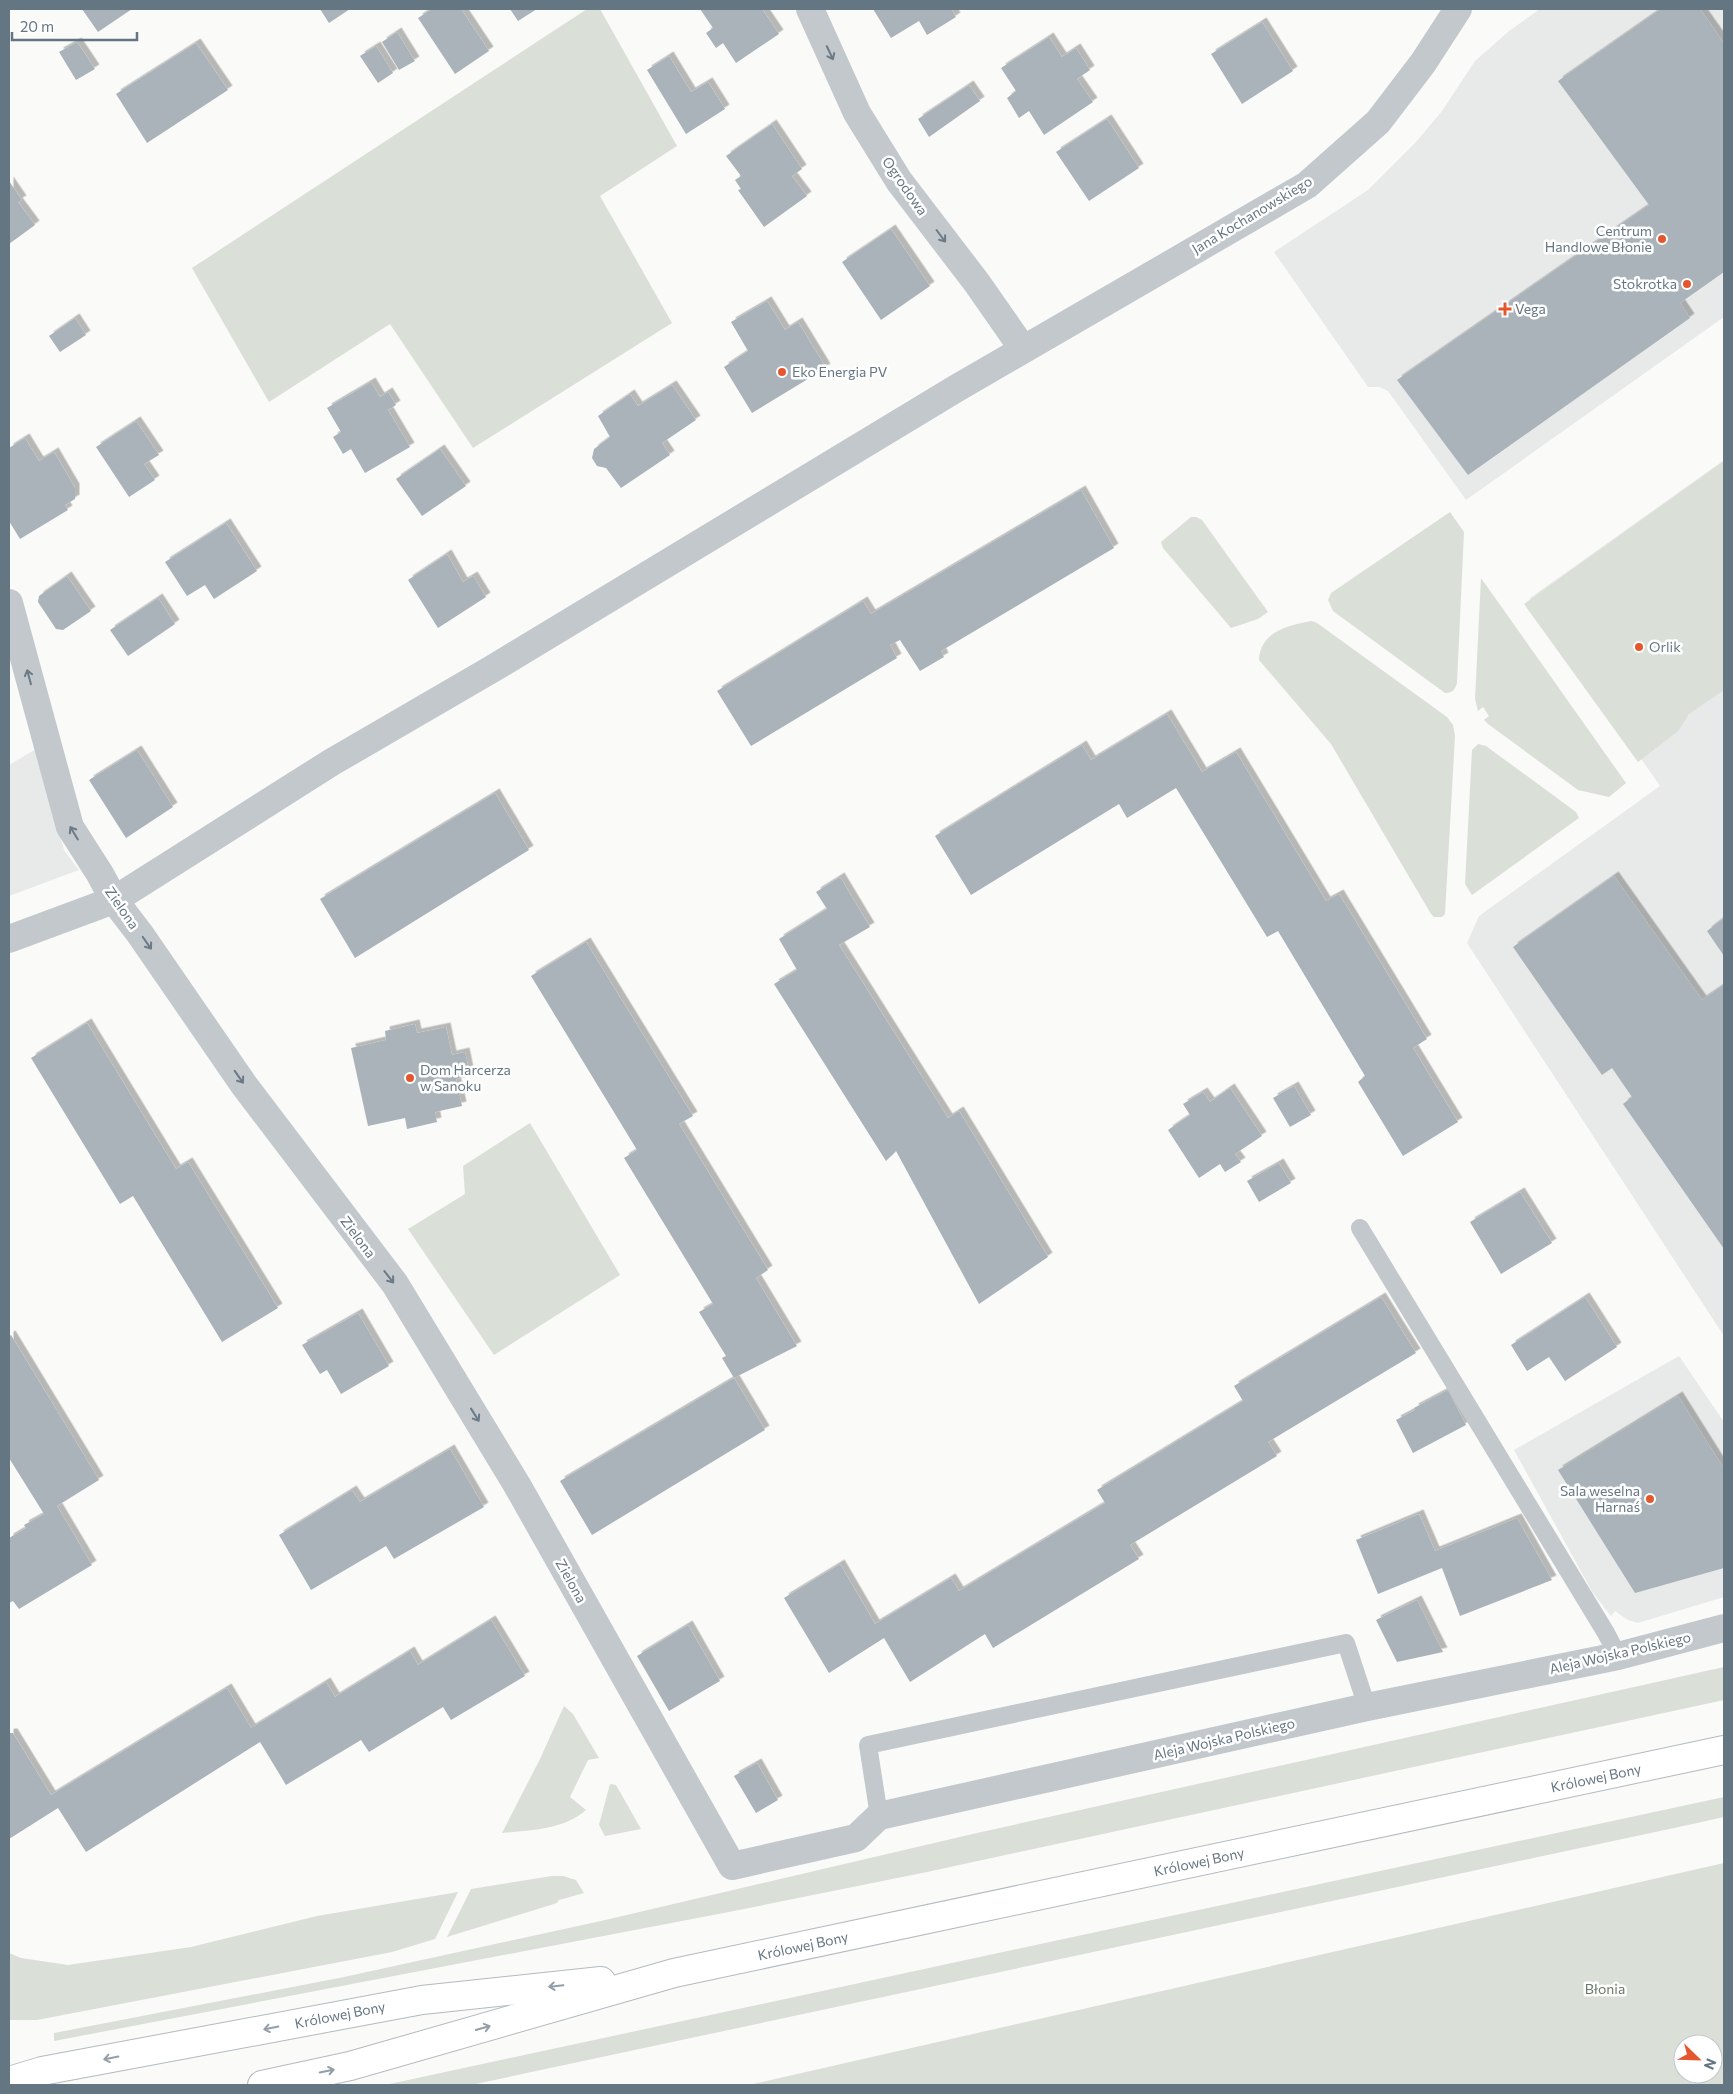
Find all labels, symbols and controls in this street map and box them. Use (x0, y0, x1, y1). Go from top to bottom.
scale bar (12, 10, 138, 42)
text: 20 m (20, 17, 54, 35)
one-way arrow (826, 45, 835, 60)
street label: Ogrodowa (879, 153, 932, 218)
street label: Jana Kochanowskiego (1189, 172, 1315, 257)
place label: Centrum Handlowe Błonie (1545, 222, 1652, 255)
one-way arrow (936, 229, 947, 242)
marker: Centrum Handlowe Błonie (1656, 233, 1668, 245)
place label: Stokrotka (1613, 275, 1677, 292)
marker: Stokrotka (1681, 278, 1693, 290)
place label: Vega (1515, 300, 1546, 317)
marker: Vega (1499, 303, 1511, 315)
place label: Eko Energia PV (792, 363, 888, 380)
marker: Eko Energia PV (776, 366, 788, 378)
place label: Orlik (1649, 638, 1681, 655)
marker: Orlik (1633, 641, 1645, 653)
one-way arrow (24, 669, 33, 685)
one-way arrow (69, 826, 79, 840)
street label: Zielona (102, 883, 143, 932)
one-way arrow (142, 936, 152, 950)
place label: Dom Harcerza w Sanoku (420, 1061, 511, 1094)
one-way arrow (234, 1070, 244, 1084)
marker: Dom Harcerza w Sanoku (404, 1072, 416, 1084)
street label: Zielona (337, 1213, 380, 1261)
one-way arrow (383, 1270, 394, 1283)
one-way arrow (470, 1407, 480, 1421)
place label: Sala weselna Harnaś (1560, 1482, 1640, 1515)
marker: Sala weselna Harnaś (1644, 1493, 1656, 1505)
street label: Zielona (552, 1556, 590, 1606)
street label: Aleja Wojska Polskiego (1548, 1628, 1692, 1677)
street label: Aleja Wojska Polskiego (1152, 1714, 1296, 1763)
street label: Królowej Bony (1549, 1760, 1643, 1795)
street label: Królowej Bony (1152, 1844, 1246, 1879)
street label: Królowej Bony (756, 1928, 850, 1963)
park label: Błonia (1585, 1980, 1625, 1997)
one-way arrow (549, 1981, 565, 1991)
street label: Królowej Bony (293, 1997, 387, 2032)
one-way arrow (475, 2022, 491, 2032)
one-way arrow (263, 2024, 279, 2034)
north arrow (1673, 2034, 1723, 2084)
one-way arrow (103, 2054, 119, 2063)
text: N (1701, 2056, 1720, 2072)
one-way arrow (318, 2066, 334, 2075)

